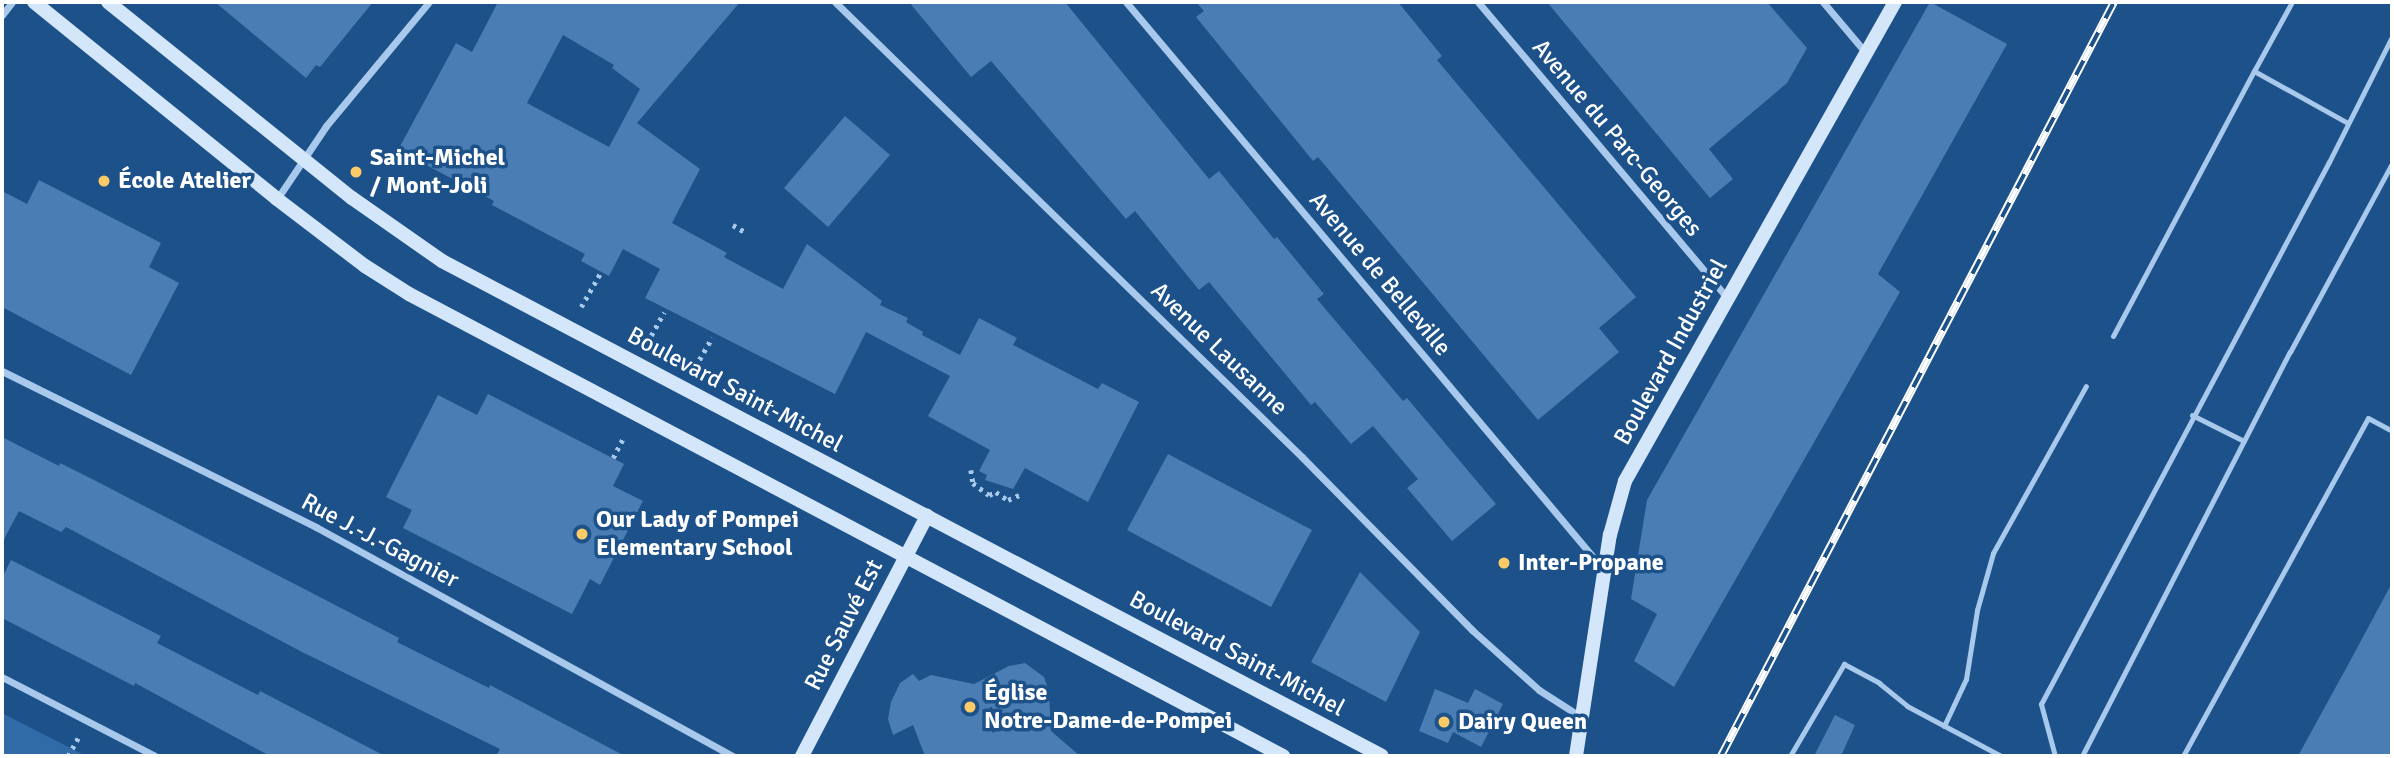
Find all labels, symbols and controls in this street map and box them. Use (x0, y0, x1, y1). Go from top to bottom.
street label: Avenue du Parc-Georges (1526, 34, 1708, 242)
place label: Saint-Michel / Mont-Joli (370, 144, 505, 200)
marker: Saint-Michel / Mont-Joli (348, 164, 364, 180)
place label: École Atelier (118, 167, 251, 195)
marker: École Atelier (96, 173, 112, 189)
street label: Avenue de Belleville (1303, 186, 1457, 362)
street label: Boulevard Industriel (1608, 254, 1734, 450)
street label: Avenue Lausanne (1145, 277, 1293, 421)
street label: Boulevard Saint-Michel (622, 321, 848, 459)
street label: Rue J.-J.-Gagnier (296, 487, 464, 595)
place label: Our Lady of Pompei Elementary School (596, 506, 799, 562)
marker: Our Lady of Pompei Elementary School (574, 526, 590, 542)
place label: Inter-Propane (1518, 549, 1664, 577)
street label: Rue Sauvé Est (799, 555, 889, 695)
marker: Inter-Propane (1496, 555, 1512, 571)
street label: Boulevard Saint-Michel (1124, 585, 1350, 723)
place label: Église Notre-Dame-de-Pompei (984, 679, 1232, 735)
marker: Église Notre-Dame-de-Pompei (962, 699, 978, 715)
place label: Dairy Queen (1458, 708, 1587, 736)
marker: Dairy Queen (1436, 714, 1452, 730)

